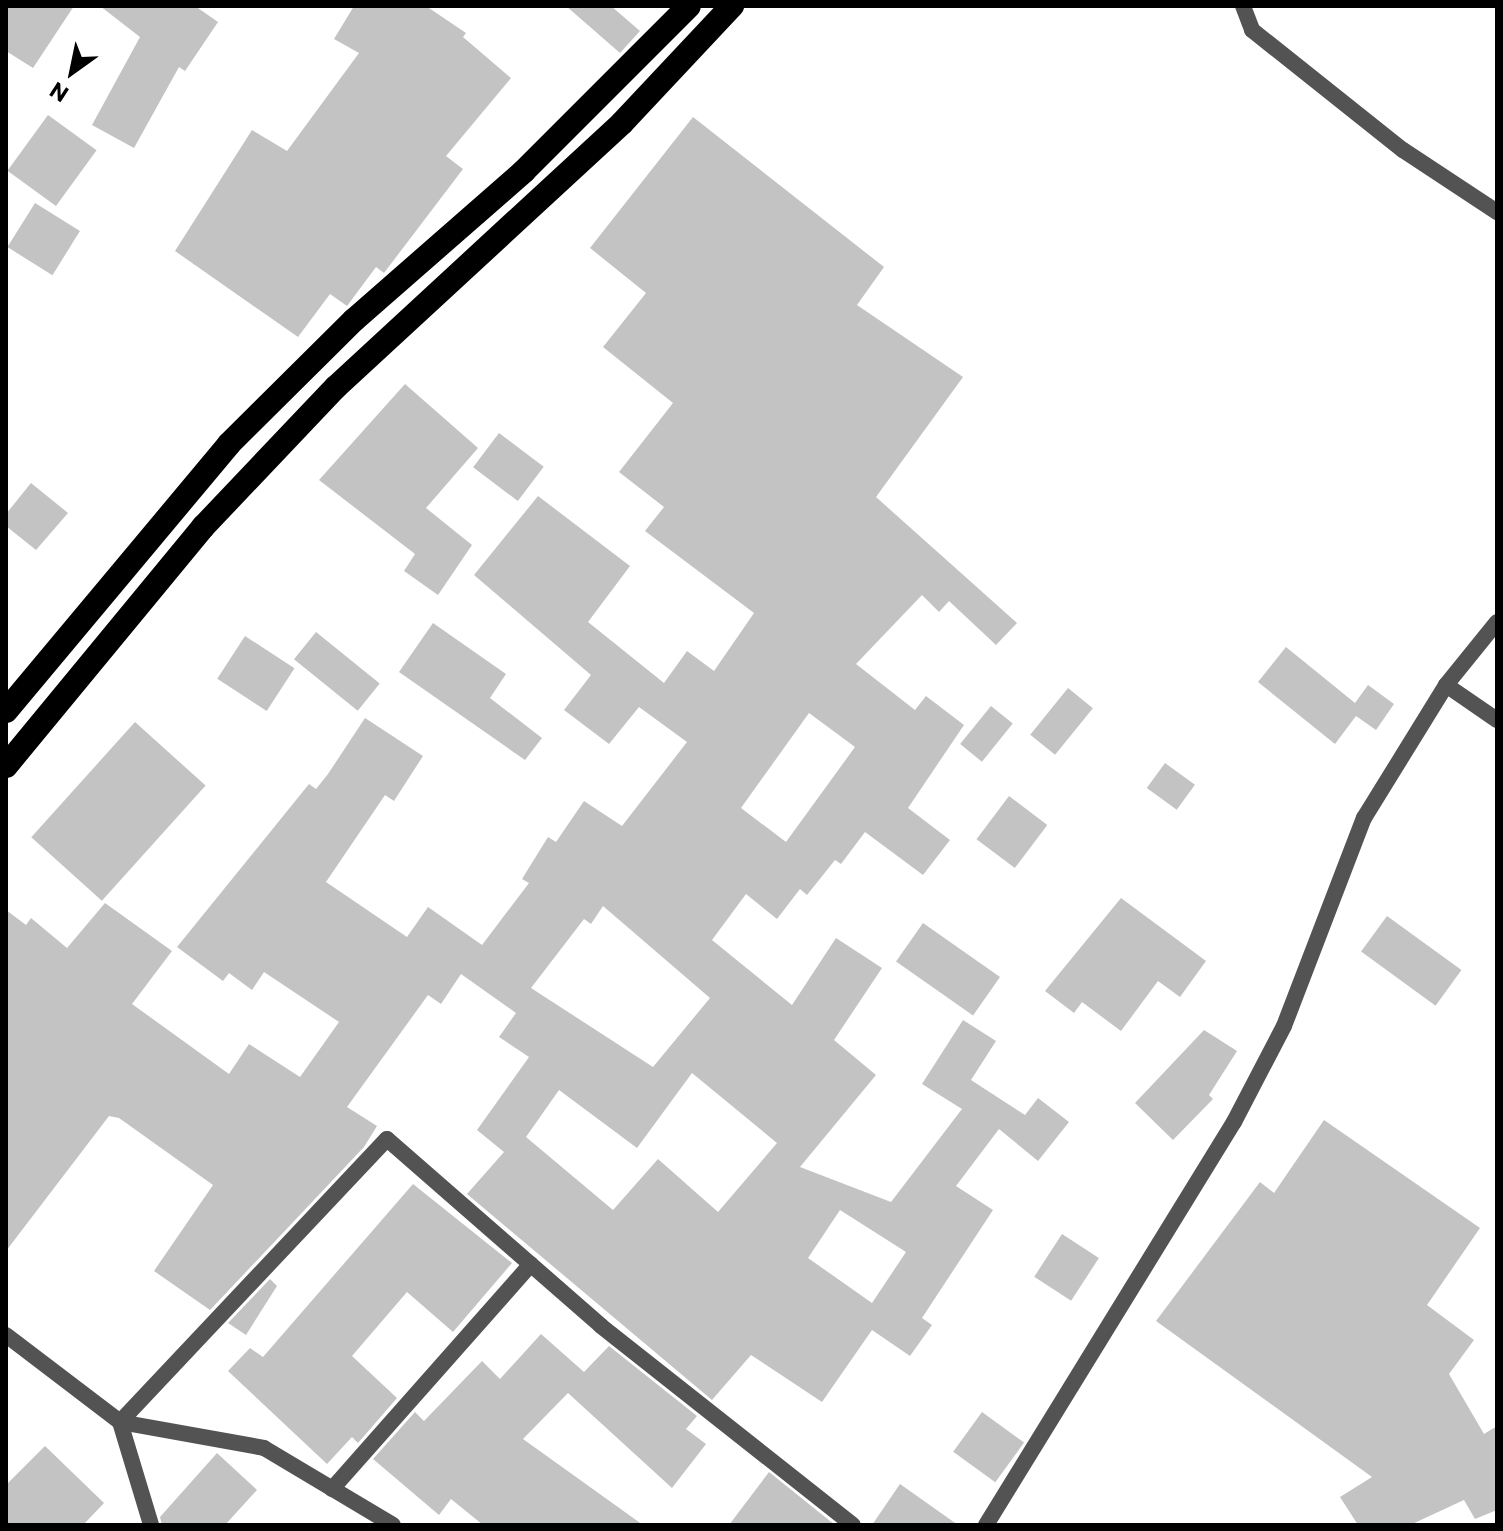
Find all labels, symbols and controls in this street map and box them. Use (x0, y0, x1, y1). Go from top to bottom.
north arrow (32, 32, 112, 112)
text: N (44, 77, 73, 108)

